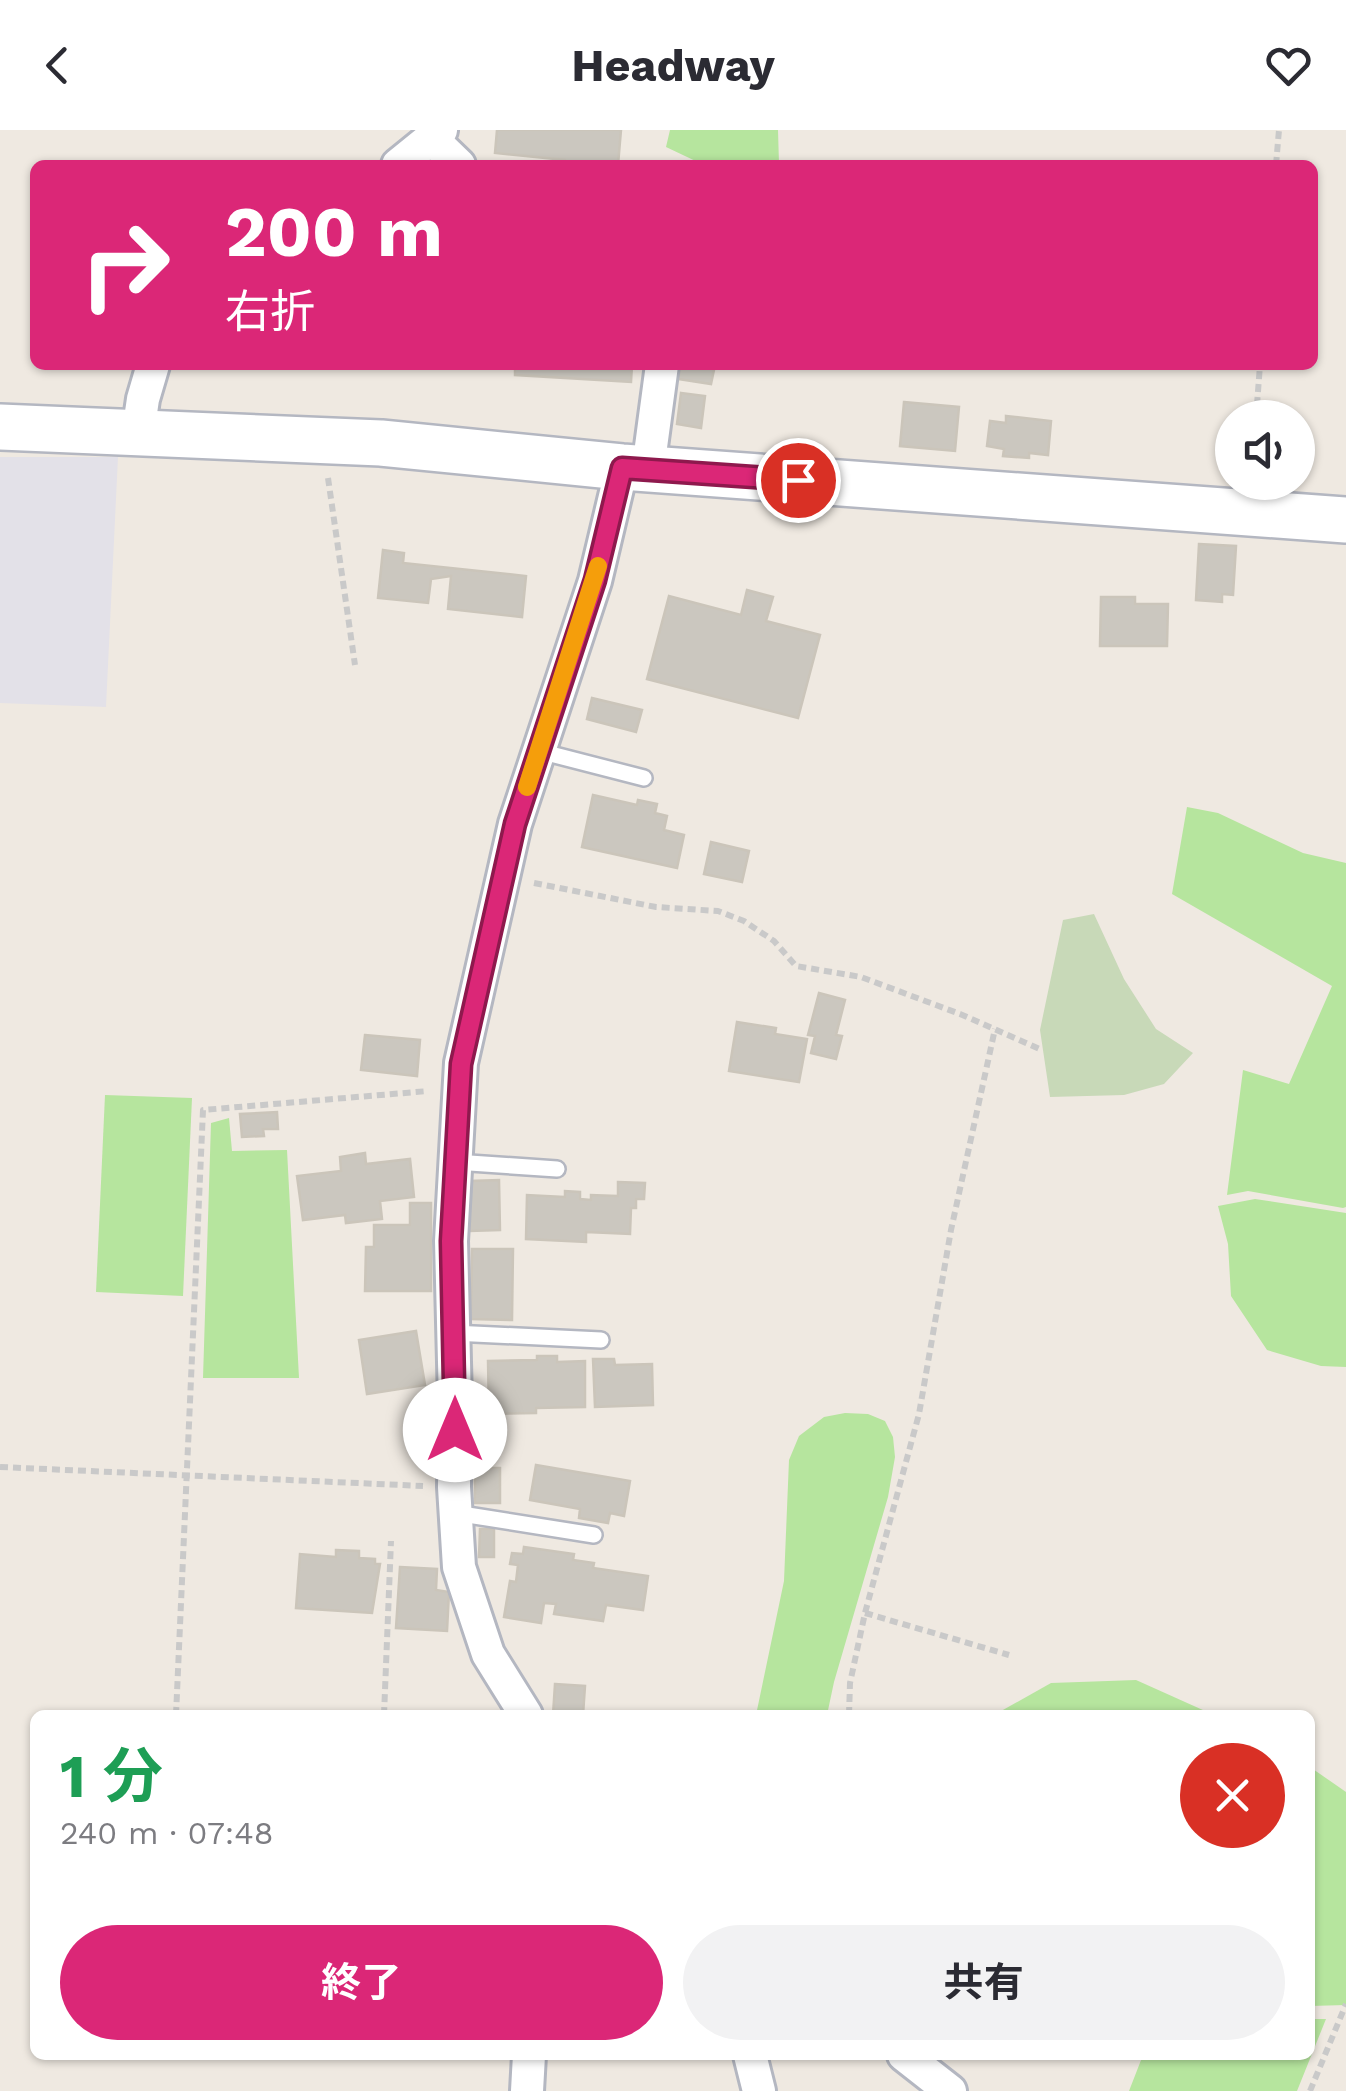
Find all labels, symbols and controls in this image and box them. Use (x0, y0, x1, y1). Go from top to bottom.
icon: back (30, 38, 85, 93)
icon: heart (1261, 38, 1316, 93)
text: Headway (571, 39, 775, 92)
text: 200 m (225, 191, 443, 273)
icon: right (60, 200, 190, 330)
text: 右折 (225, 285, 315, 338)
map controls (1215, 400, 1315, 500)
button: sound (1215, 400, 1315, 500)
pin (756, 438, 841, 523)
icon: arrive (771, 453, 826, 508)
position arrow (403, 1378, 507, 1482)
text: 1 分 (60, 1741, 163, 1812)
button: close (1180, 1743, 1285, 1848)
text: 240 m · 07:48 (60, 1814, 274, 1852)
button: 終了 (60, 1925, 663, 2040)
button: 共有 (683, 1925, 1285, 2040)

